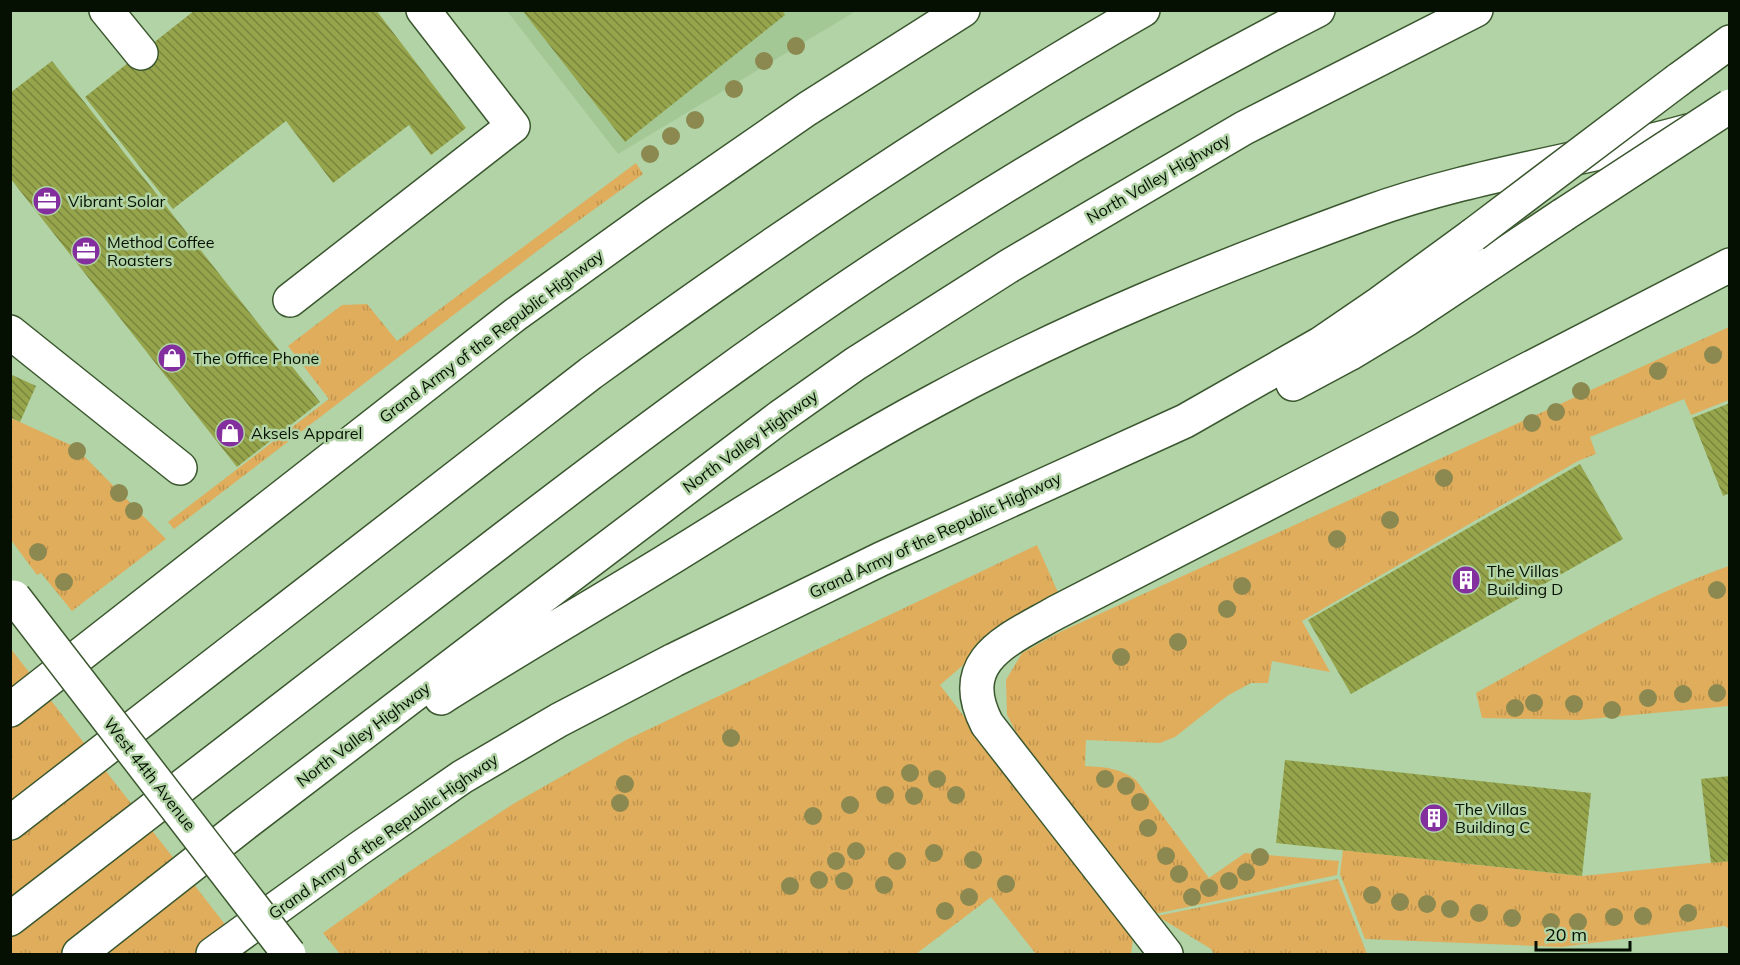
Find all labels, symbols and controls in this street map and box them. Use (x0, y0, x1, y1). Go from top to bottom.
street label: North Valley Highway (1083, 129, 1234, 227)
office icon: Vibrant Solar (31, 185, 63, 217)
place label: Vibrant Solar (68, 191, 166, 211)
place label: Method Coffee Roasters (107, 232, 215, 270)
office icon: Method Coffee Roasters (70, 235, 102, 267)
street label: Grand Army of the Republic Highway (375, 245, 607, 427)
shop icon: The Office Phone (156, 342, 188, 374)
place label: The Office Phone (193, 348, 319, 368)
street label: North Valley Highway (679, 385, 822, 497)
shop icon: Aksels Apparel (214, 417, 246, 449)
place label: Aksels Apparel (251, 423, 362, 443)
street label: Grand Army of the Republic Highway (806, 468, 1064, 602)
place label: The Villas Building D (1487, 561, 1563, 599)
building icon: The Villas Building D (1450, 564, 1482, 596)
street label: North Valley Highway (292, 677, 434, 791)
street label: West 44th Avenue (100, 714, 200, 834)
street label: Grand Army of the Republic Highway (264, 749, 502, 923)
place label: The Villas Building C (1455, 799, 1530, 837)
building icon: The Villas Building C (1418, 802, 1450, 834)
scale bar (1536, 914, 1630, 952)
text: 20 m (1545, 923, 1587, 946)

